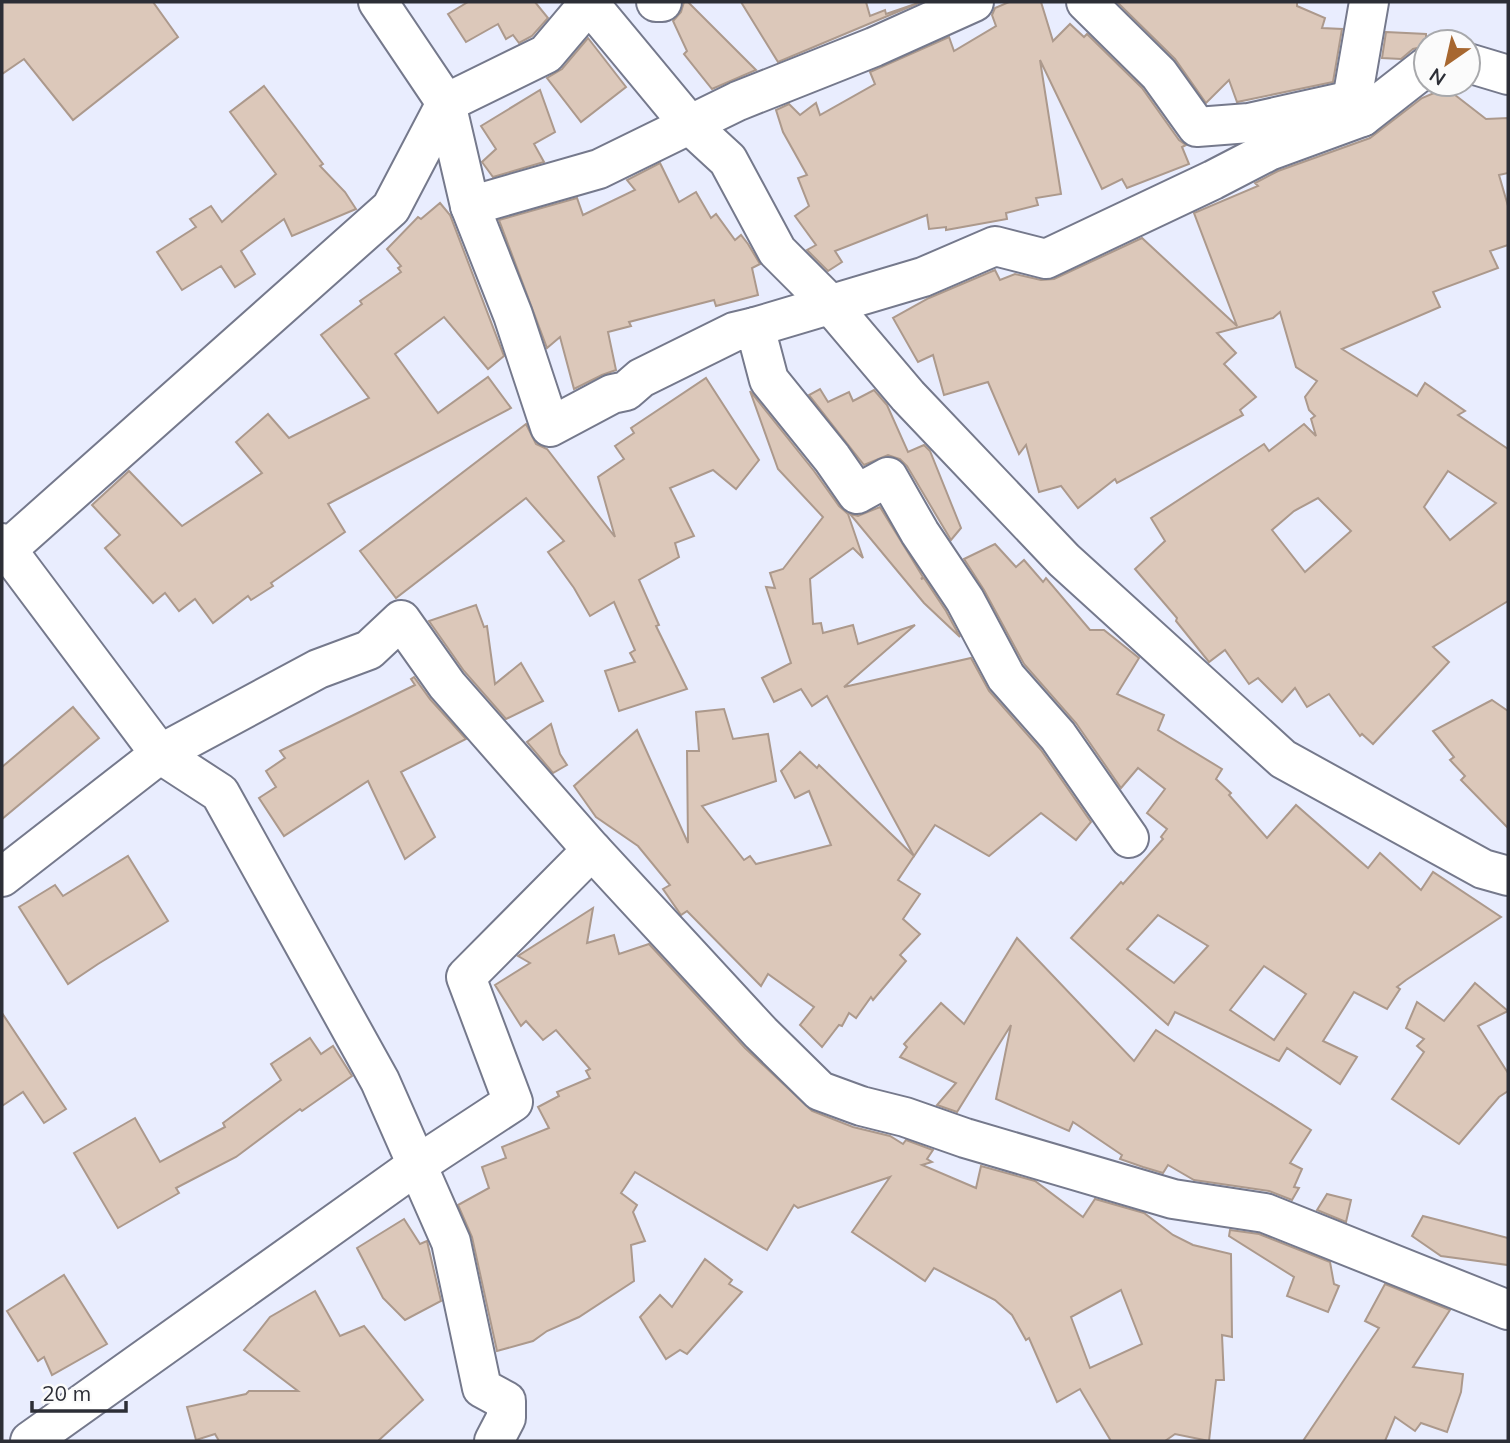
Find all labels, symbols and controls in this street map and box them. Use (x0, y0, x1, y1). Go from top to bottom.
north arrow (1412, 28, 1482, 98)
text: N (1425, 63, 1450, 91)
scale bar (32, 1370, 126, 1414)
text: 20 m (42, 1380, 91, 1406)

